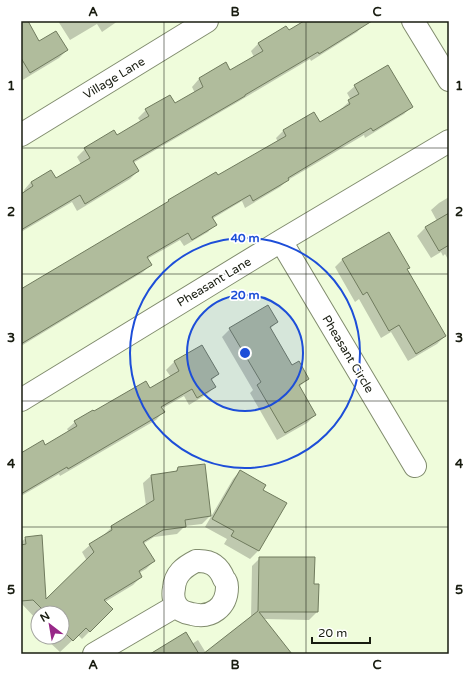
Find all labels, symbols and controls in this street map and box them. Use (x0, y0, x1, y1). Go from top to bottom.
text: A (88, 4, 98, 20)
text: B (230, 4, 240, 20)
text: C (372, 4, 382, 20)
street label: Village Lane (81, 54, 147, 102)
text: 1 (7, 78, 15, 94)
text: 1 (455, 78, 463, 94)
text: 2 (7, 204, 15, 220)
text: 2 (455, 204, 463, 220)
text: 40 m (230, 231, 260, 245)
street label: Pheasant Lane (174, 254, 254, 310)
text: 20 m (230, 288, 260, 302)
street label: Pheasant Circle (319, 313, 377, 396)
text: 3 (7, 330, 15, 346)
text: 3 (455, 330, 463, 346)
centre of rings (238, 346, 252, 360)
text: 4 (7, 456, 16, 472)
text: 4 (455, 456, 464, 472)
text: 5 (7, 582, 15, 598)
text: 5 (455, 582, 463, 598)
north arrow (30, 605, 70, 645)
text: N (38, 609, 52, 625)
scale bar (312, 619, 370, 645)
text: 20 m (318, 626, 347, 640)
text: A (88, 657, 98, 673)
text: B (230, 657, 240, 673)
text: C (372, 657, 382, 673)

